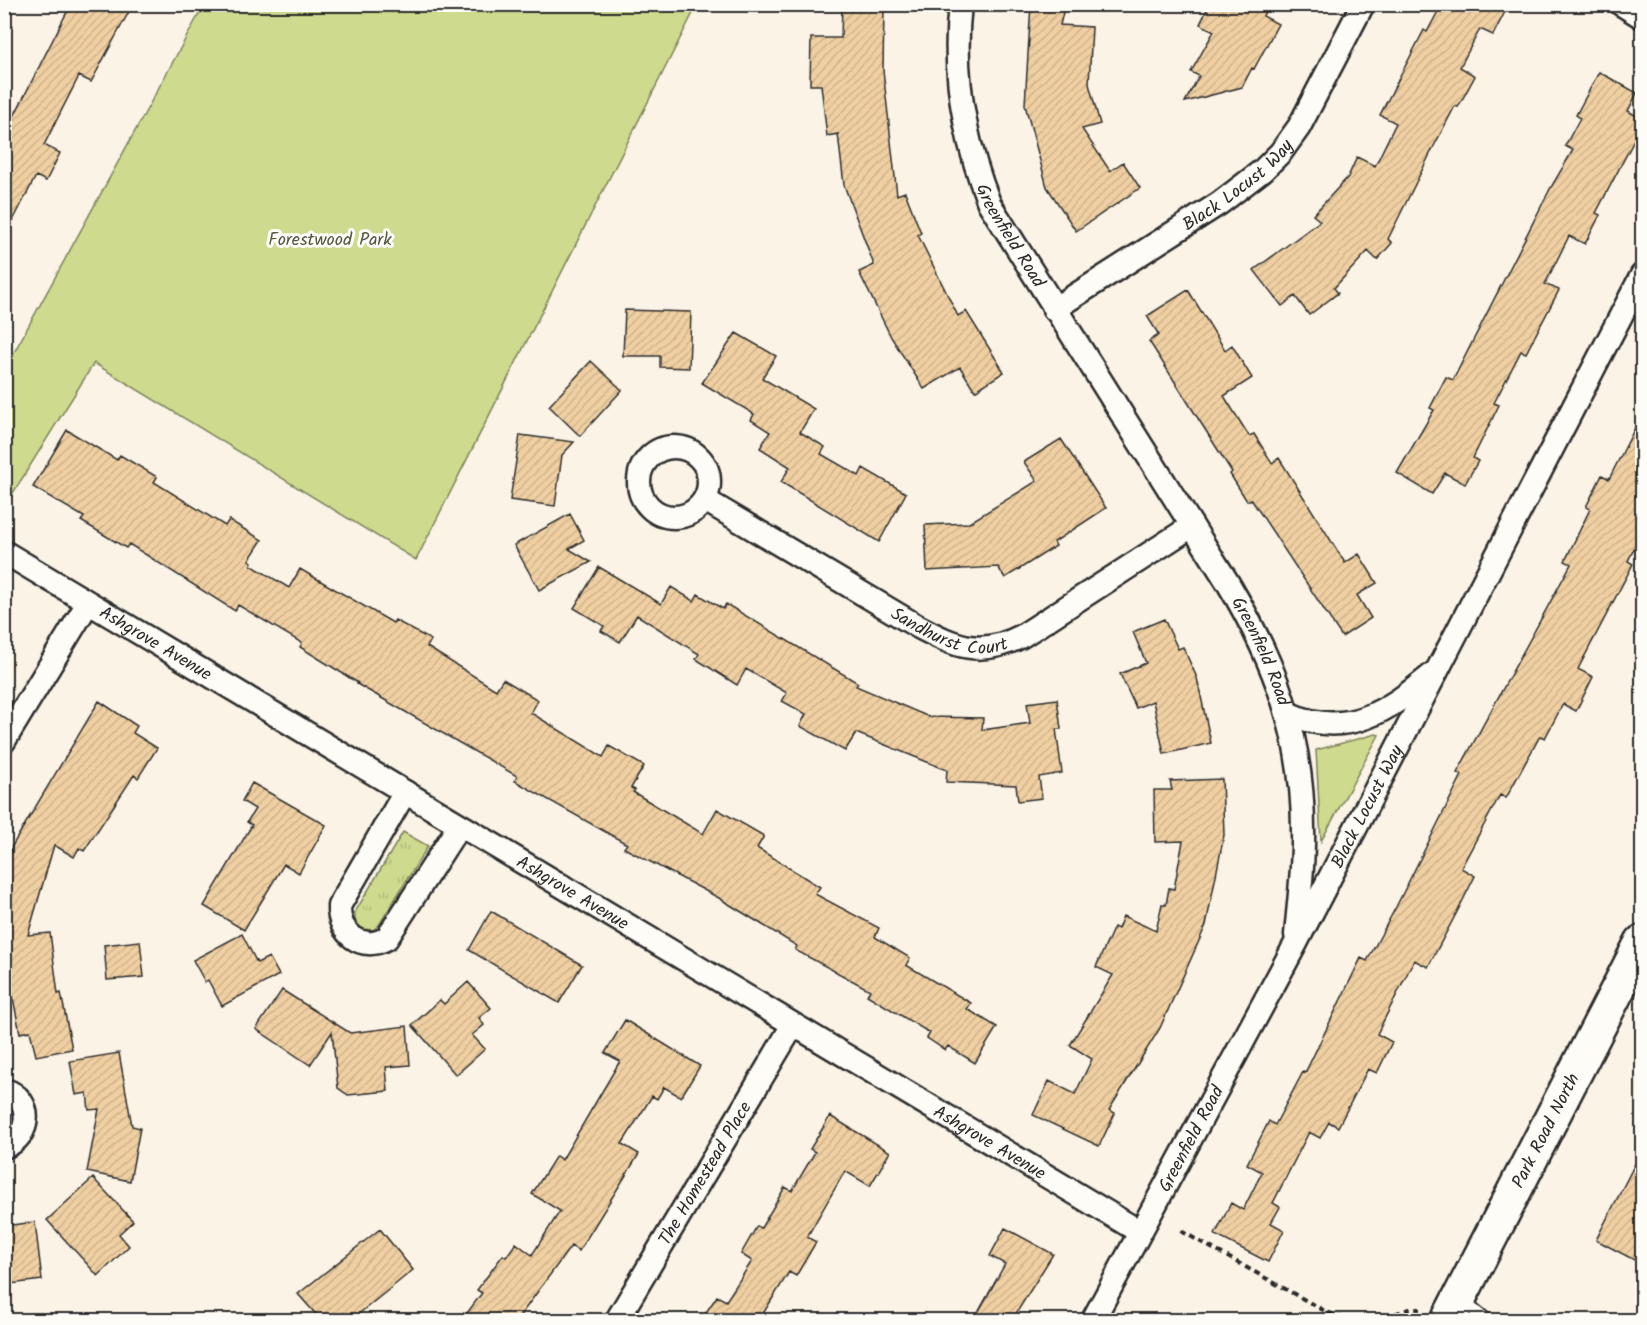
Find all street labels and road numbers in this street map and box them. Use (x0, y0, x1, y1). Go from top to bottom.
street label: Black Locust Way (1177, 133, 1302, 239)
street label: Greenfield Road (967, 180, 1052, 295)
street label: Greenfield Road (1223, 592, 1297, 711)
street label: Ashgrove Avenue (93, 599, 217, 689)
street label: Sandhurst Court (885, 600, 1013, 664)
street label: Black Locust Way (1324, 740, 1412, 874)
street label: Ashgrove Avenue (510, 849, 634, 939)
street label: Park Road North (1505, 1068, 1588, 1194)
street label: Greenfield Road (1151, 1080, 1233, 1198)
street label: The Homestead Place (652, 1096, 760, 1252)
street label: Ashgrove Avenue (927, 1098, 1051, 1188)

